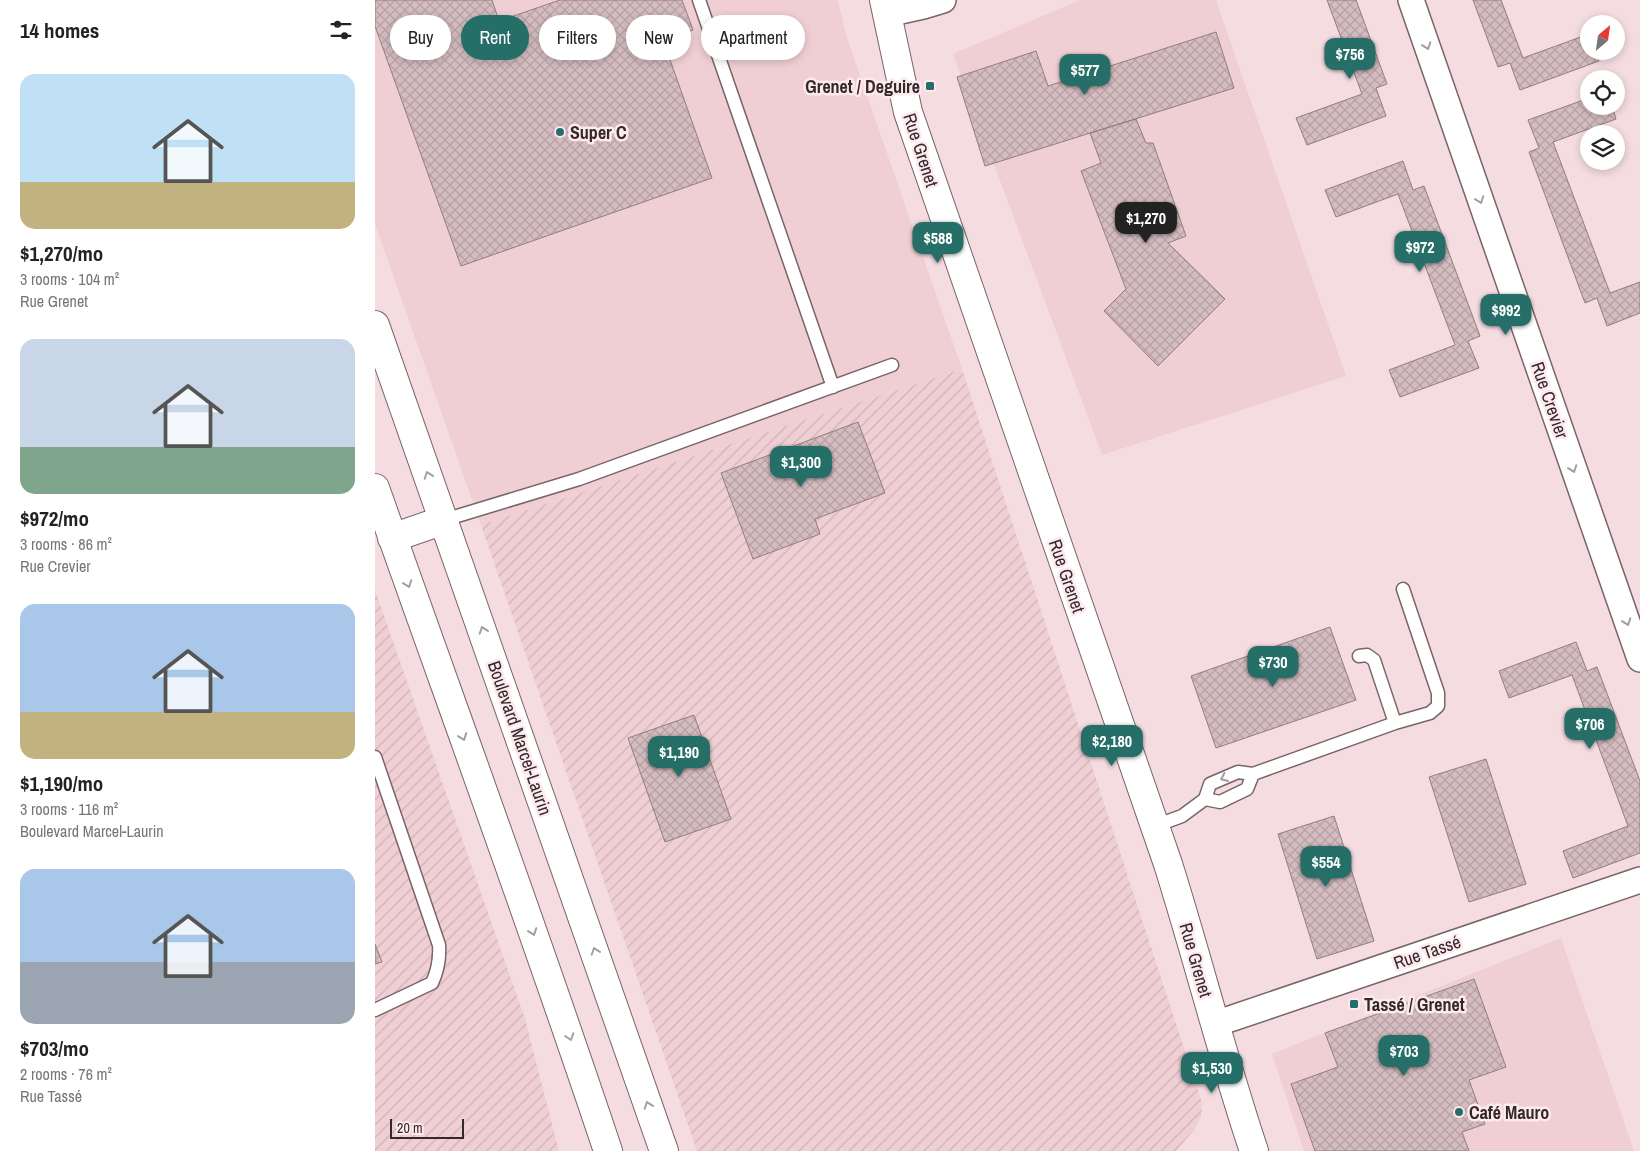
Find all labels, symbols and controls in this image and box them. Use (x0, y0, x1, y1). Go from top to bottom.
chip: Buy (390, 15, 451, 60)
chip: Rent (461, 15, 529, 60)
chip: Filters (539, 15, 616, 60)
chip: New (626, 15, 691, 60)
chip: Apartment (701, 15, 805, 60)
north arrow (1580, 15, 1625, 60)
map controls (1580, 15, 1625, 170)
text: 14 homes (20, 16, 99, 45)
icon: filters (327, 16, 355, 44)
pin: $756 (1320, 38, 1380, 80)
one-way arrow (1421, 41, 1431, 50)
text: $756 (1335, 43, 1365, 65)
pin: $577 (1055, 54, 1115, 96)
text: $577 (1070, 59, 1100, 81)
button: locate (1580, 70, 1625, 115)
place label: Grenet / Deguire (805, 74, 920, 99)
marker: Grenet / Deguire (924, 80, 936, 92)
icon: home (143, 106, 233, 196)
street label: Rue Grenet (897, 110, 945, 190)
place label: Super C (570, 120, 627, 145)
button: layers (1580, 125, 1625, 170)
marker: Super C (554, 126, 566, 138)
one-way arrow (1474, 195, 1484, 203)
pin: $1,270 (1105, 202, 1187, 244)
text: $1,270 (1126, 207, 1166, 229)
pin: $588 (908, 222, 968, 264)
text: $588 (923, 227, 953, 249)
pin: $972 (1390, 230, 1450, 273)
text: $972 (1405, 236, 1435, 258)
text: $1,270/mo (20, 239, 103, 268)
text: 3 rooms · 104 m² (20, 268, 119, 290)
text: Rue Grenet (20, 290, 88, 312)
pin: $992 (1476, 294, 1536, 336)
text: $992 (1491, 299, 1521, 321)
street label: Rue Crevier (1525, 358, 1575, 442)
icon: home (143, 371, 233, 461)
pin: $1,300 (760, 446, 842, 488)
text: $1,300 (781, 451, 821, 473)
one-way arrow (1568, 464, 1578, 472)
one-way arrow (424, 471, 434, 479)
text: $972/mo (20, 504, 89, 533)
text: 3 rooms · 86 m² (20, 533, 112, 555)
street label: Rue Grenet (1043, 536, 1091, 616)
text: Rue Crevier (20, 555, 91, 577)
one-way arrow (402, 579, 412, 588)
one-way arrow (1621, 617, 1631, 626)
one-way arrow (479, 626, 489, 635)
icon: home (143, 636, 233, 726)
pin: $730 (1243, 646, 1303, 688)
text: $730 (1258, 651, 1288, 673)
street label: Boulevard Marcel-Laurin (482, 658, 558, 818)
pin: $706 (1560, 708, 1620, 750)
text: $706 (1575, 713, 1605, 735)
pin: $2,180 (1071, 724, 1153, 767)
text: $2,180 (1092, 730, 1132, 752)
one-way arrow (457, 732, 467, 741)
pin: $1,190 (638, 736, 720, 778)
text: $1,190 (659, 741, 699, 763)
text: $1,190/mo (20, 769, 103, 798)
one-way arrow (1220, 772, 1229, 782)
text: 3 rooms · 116 m² (20, 798, 118, 820)
text: Boulevard Marcel-Laurin (20, 820, 164, 842)
pin: $554 (1296, 846, 1356, 888)
text: $554 (1311, 851, 1341, 873)
icon: home (143, 901, 233, 991)
street label: Rue Grenet (1173, 920, 1219, 1000)
one-way arrow (527, 927, 537, 936)
street label: Rue Tassé (1390, 929, 1464, 975)
one-way arrow (591, 948, 601, 956)
place label: Tassé / Grenet (1364, 992, 1465, 1017)
marker: Tassé / Grenet (1348, 998, 1360, 1010)
one-way arrow (564, 1032, 574, 1041)
text: $703/mo (20, 1034, 89, 1063)
pin: $703 (1374, 1034, 1434, 1077)
text: $703 (1389, 1040, 1419, 1062)
pin: $1,530 (1171, 1052, 1253, 1094)
text: $1,530 (1192, 1057, 1232, 1079)
text: 2 rooms · 76 m² (20, 1063, 112, 1085)
text: Rue Tassé (20, 1085, 82, 1107)
place label: Café Mauro (1469, 1100, 1549, 1125)
one-way arrow (644, 1101, 654, 1110)
marker: Café Mauro (1453, 1106, 1465, 1118)
scale bar (390, 1116, 464, 1139)
text: 20 m (397, 1119, 423, 1137)

